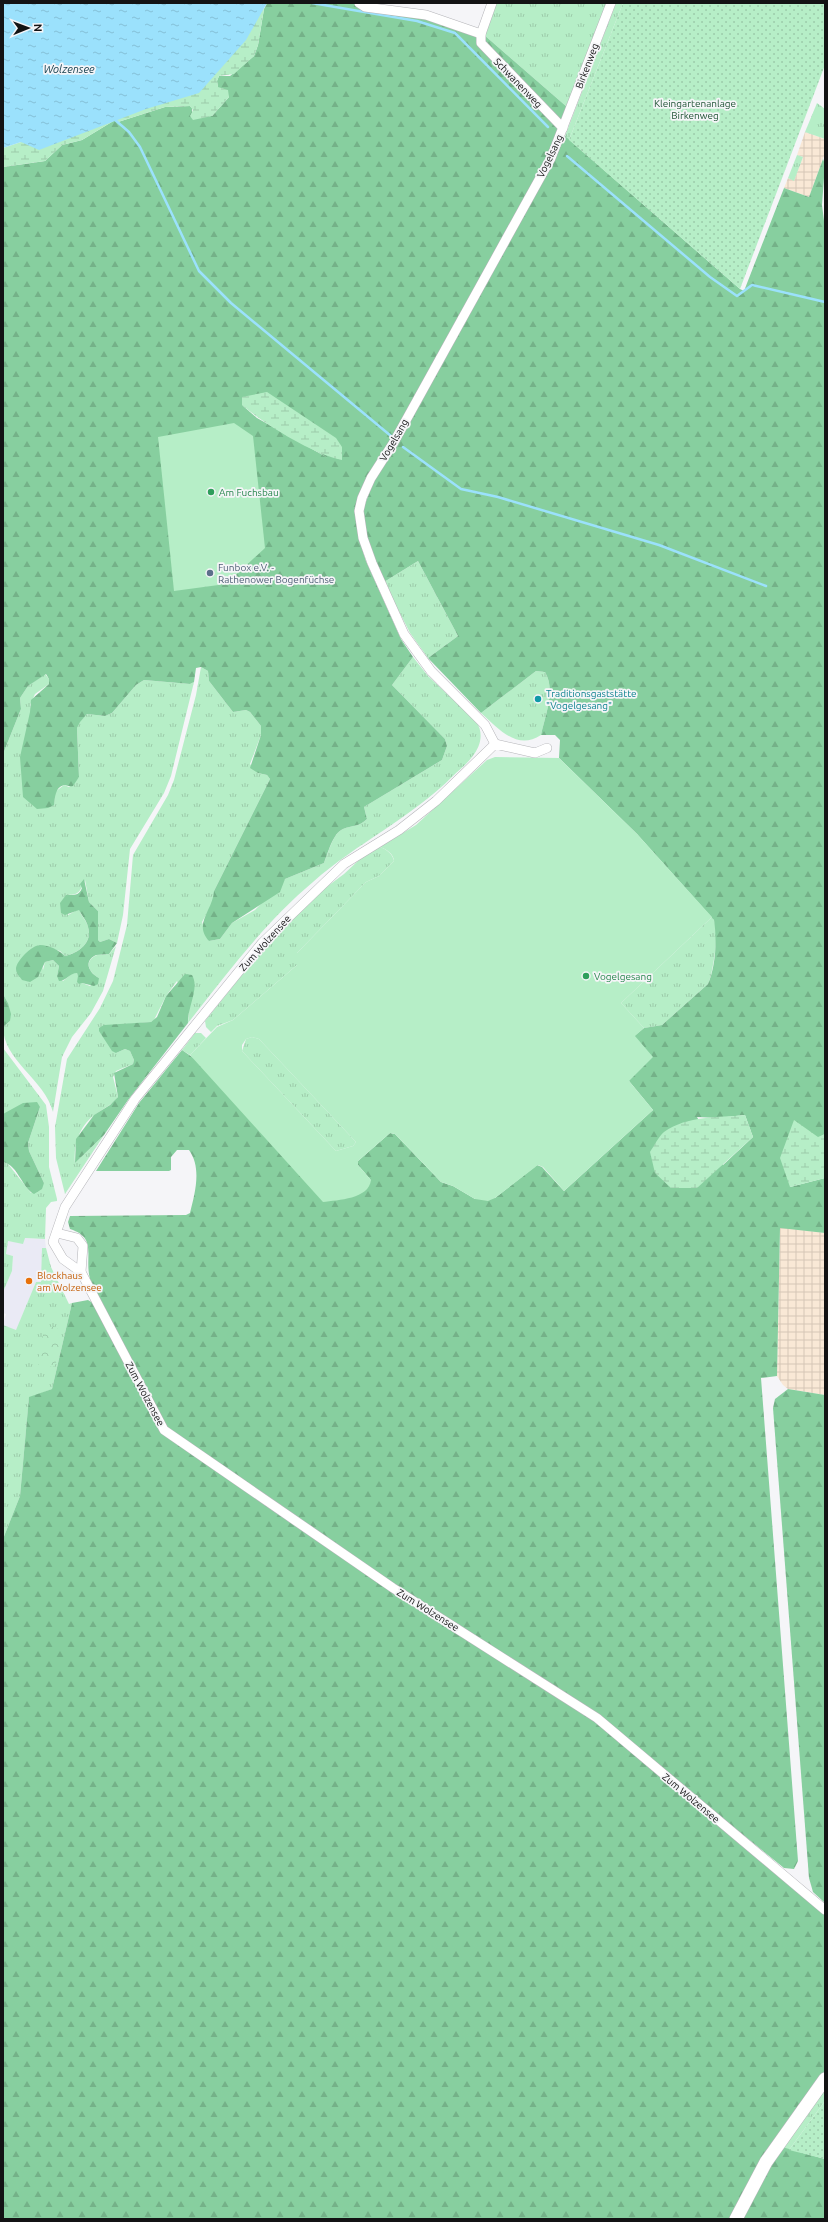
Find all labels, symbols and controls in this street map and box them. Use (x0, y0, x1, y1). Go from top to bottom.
north arrow (8, 8, 48, 48)
text: N (32, 24, 44, 32)
street label: Birkenweg (573, 42, 601, 90)
street label: Schwanenweg (492, 56, 544, 110)
water label: Wolzensee (43, 63, 95, 75)
park label: Kleingartenanlage Birkenweg (654, 98, 736, 121)
street label: Vogelsang (535, 133, 565, 179)
street label: Vogelsang (378, 417, 410, 463)
marker: Am Fuchsbau (206, 487, 216, 497)
place label: Am Fuchsbau (219, 487, 279, 498)
place label: Funbox e.V. - Rathenower Bogenfüchse (218, 562, 334, 585)
marker: Funbox e.V. - Rathenower Bogenfüchse (205, 568, 215, 578)
place label: Traditionsgaststätte "Vogelgesang" (546, 688, 637, 711)
marker: Traditionsgaststätte "Vogelgesang" (533, 694, 543, 704)
street label: Zum Wolzensee (237, 913, 293, 973)
marker: Vogelgesang (581, 971, 591, 981)
place label: Vogelgesang (594, 971, 652, 982)
place label: Blockhaus am Wolzensee (37, 1270, 102, 1293)
marker: Blockhaus am Wolzensee (24, 1276, 34, 1286)
street label: Zum Wolzensee (123, 1360, 167, 1428)
street label: Zum Wolzensee (395, 1587, 461, 1633)
street label: Zum Wolzensee (660, 1771, 722, 1825)

